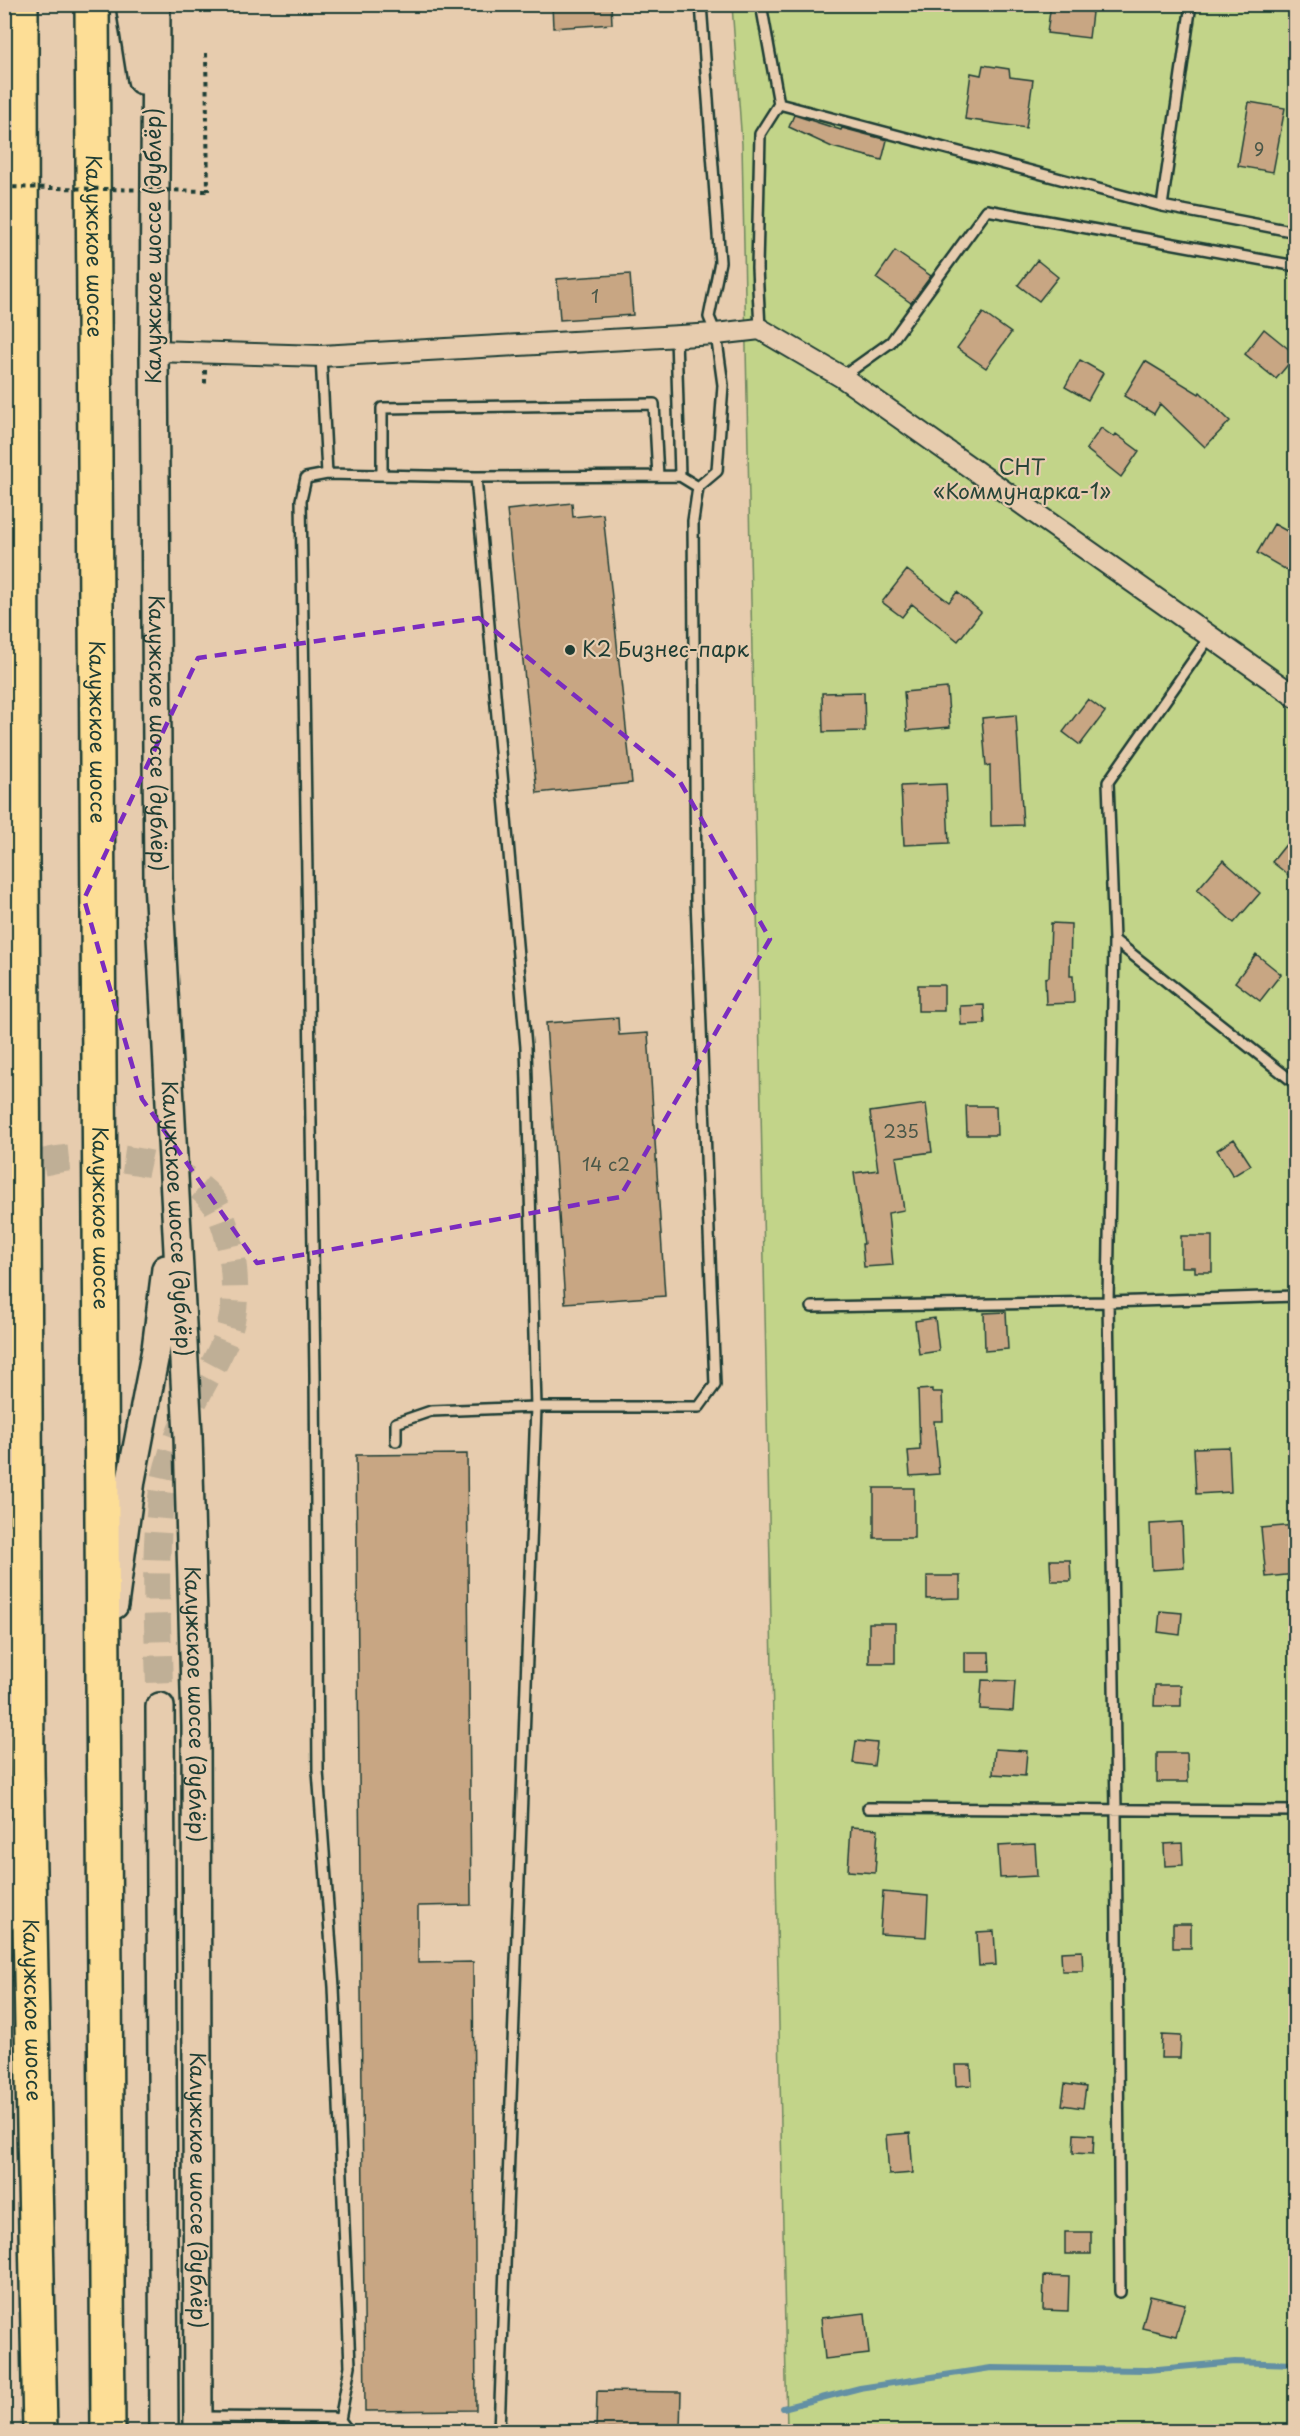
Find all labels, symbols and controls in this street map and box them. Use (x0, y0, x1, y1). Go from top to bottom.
street label: Калужское шоссе (дублёр) (136, 108, 168, 384)
house number: 9 (1254, 135, 1264, 162)
street label: Калужское шоссе (79, 154, 112, 338)
house number: 1 (591, 282, 599, 309)
park label: СНТ «Коммунарка-1» (933, 450, 1111, 506)
street label: Калужское шоссе (дублёр) (142, 594, 176, 871)
place label: К2 Бизнес-парк (582, 632, 749, 664)
street label: Калужское шоссе (82, 640, 115, 824)
marker: К2 Бизнес-парк (563, 643, 577, 657)
street label: Калужское шоссе (дублёр) (155, 1079, 202, 1357)
house number: 235 (883, 1117, 919, 1144)
street label: Калужское шоссе (85, 1126, 119, 1310)
house number: 14 с2 (582, 1150, 630, 1177)
street label: Калужское шоссе (дублёр) (178, 1565, 214, 1842)
street label: Калужское шоссе (16, 1918, 52, 2102)
street label: Калужское шоссе (дублёр) (183, 2052, 216, 2328)

